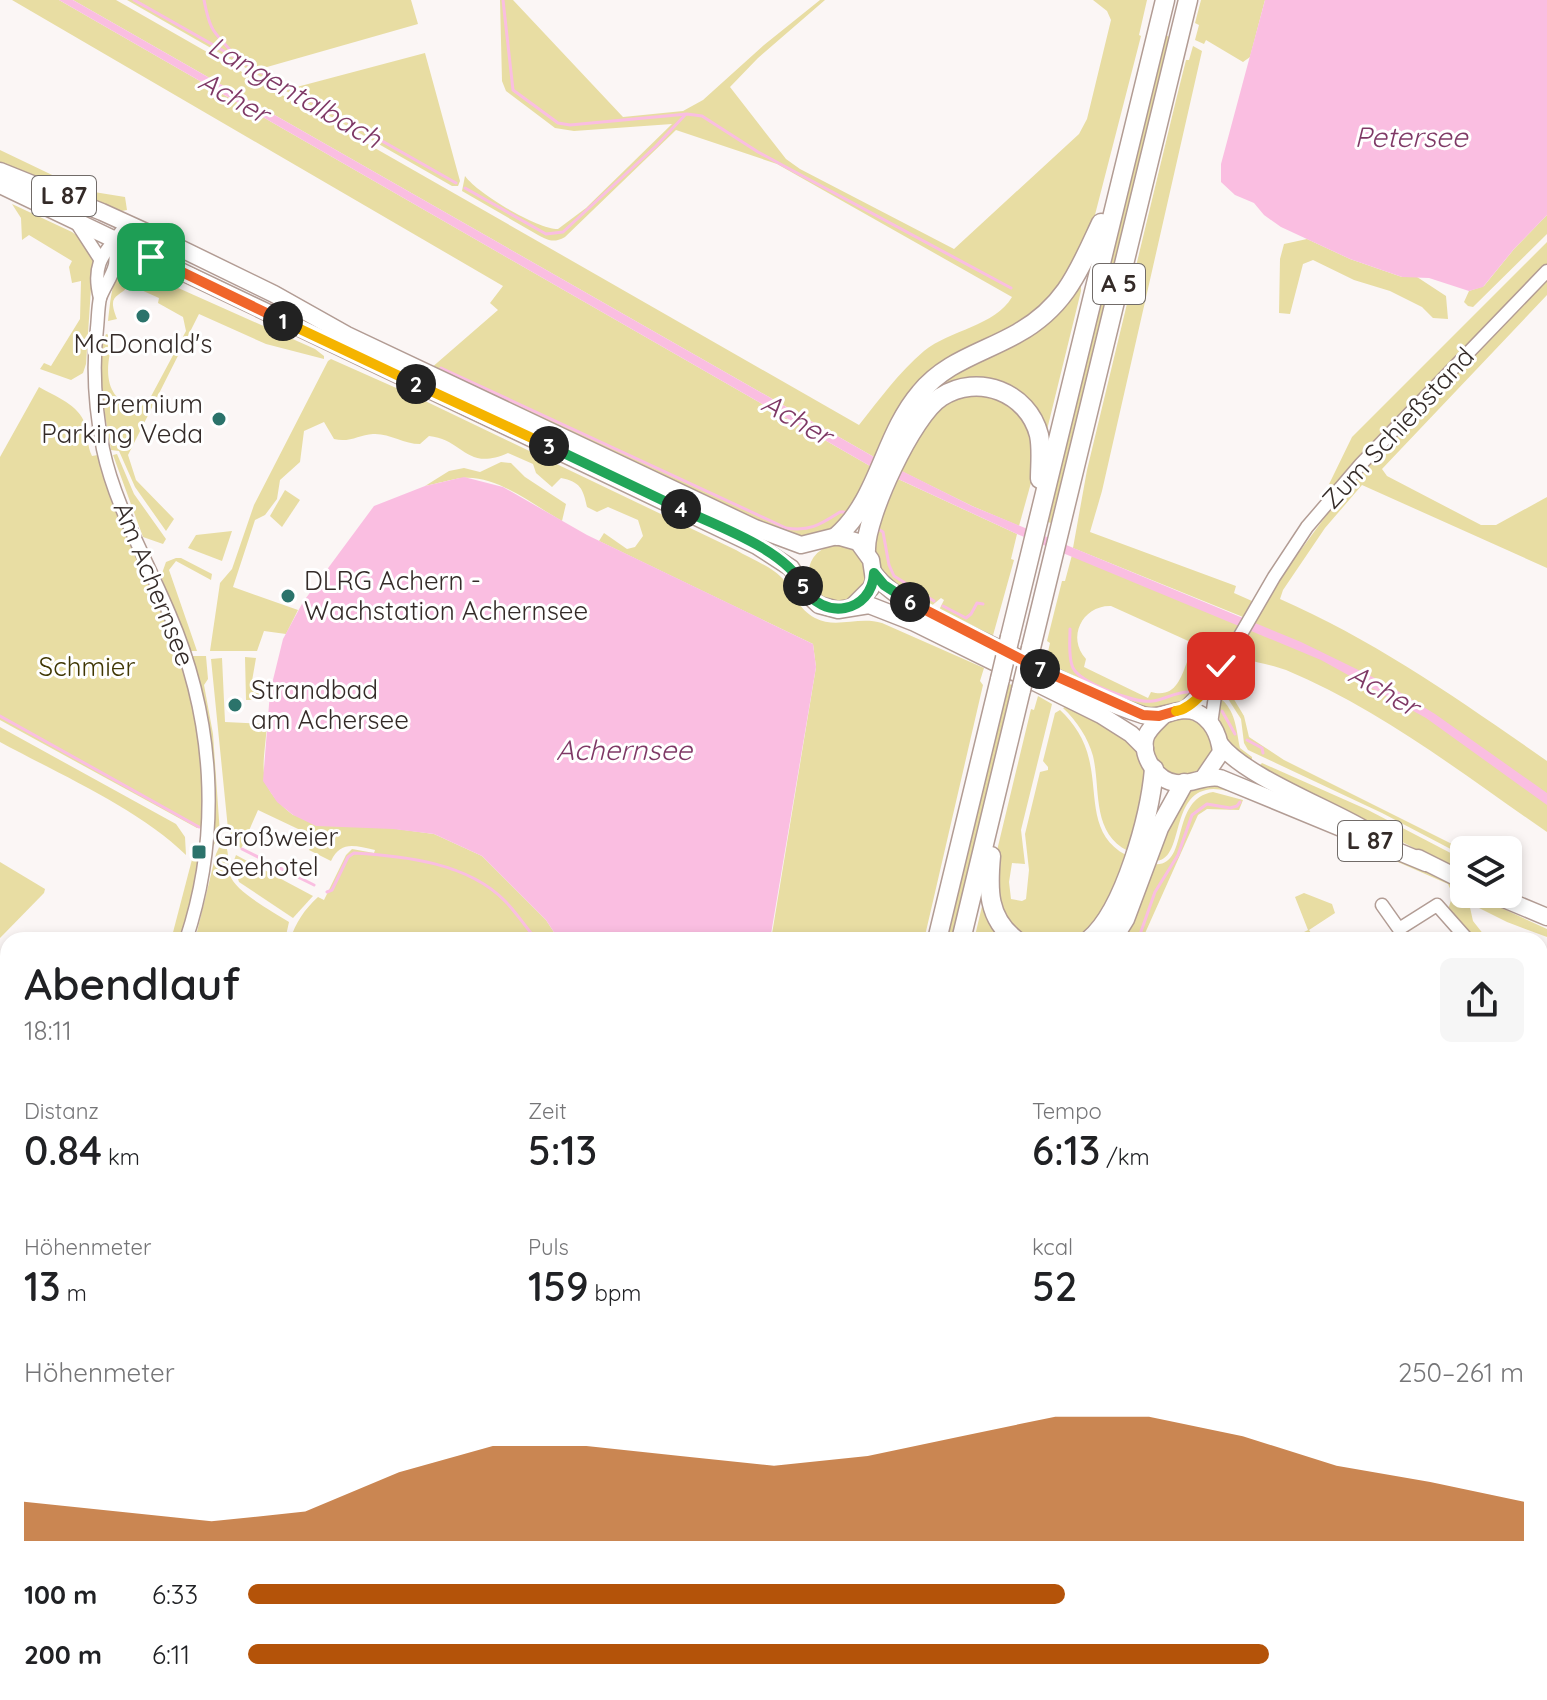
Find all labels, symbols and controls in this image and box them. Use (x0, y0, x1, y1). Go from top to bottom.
water label: Langentalbach (202, 28, 389, 156)
water label: Acher (193, 63, 278, 132)
water label: Petersee (1355, 119, 1469, 154)
road number: L 87 (32, 176, 96, 216)
pin (117, 223, 185, 291)
icon: arrive (129, 235, 173, 279)
road number: A 5 (1093, 264, 1145, 304)
pin: 1 (263, 301, 303, 341)
marker: McDonald's (134, 307, 152, 325)
text: 1 (279, 307, 287, 335)
place label: McDonald's (73, 327, 213, 360)
street label: Zum Schießstand (1314, 340, 1481, 515)
pin: 2 (396, 364, 436, 404)
text: 2 (410, 370, 422, 398)
water label: Acher (756, 385, 841, 454)
place label: Premium Parking Veda (41, 387, 203, 450)
marker: Premium Parking Veda (210, 410, 228, 428)
pin: 3 (529, 426, 569, 466)
text: 3 (543, 432, 555, 460)
pin: 4 (661, 489, 701, 529)
text: 4 (675, 495, 687, 523)
street label: Am Achernsee (107, 497, 202, 671)
place label: DLRG Achern - Wachstation Achernsee (304, 564, 588, 627)
pin: 5 (783, 566, 823, 606)
text: 5 (797, 572, 809, 600)
pin: 6 (890, 582, 930, 622)
marker: DLRG Achern - Wachstation Achernsee (279, 587, 297, 605)
text: 6 (904, 588, 916, 616)
pin (1187, 632, 1255, 700)
icon: check (1199, 644, 1243, 688)
pin: 7 (1020, 649, 1060, 689)
park label: Schmier (39, 650, 135, 683)
text: 7 (1034, 655, 1046, 683)
water label: Acher (1343, 656, 1428, 725)
place label: Strandbad am Achersee (251, 673, 409, 736)
marker: Strandbad am Achersee (226, 696, 244, 714)
water label: Achernsee (556, 732, 693, 767)
place label: Großweier Seehotel (215, 820, 338, 883)
road number: L 87 (1338, 821, 1402, 861)
map controls (1450, 836, 1522, 908)
button: layers (1450, 836, 1522, 908)
marker: Großweier Seehotel (190, 843, 208, 861)
text: Abendlauf (24, 956, 240, 1011)
button: share (1440, 958, 1524, 1042)
text: 18:11 (24, 1014, 72, 1047)
text: Distanz (24, 1097, 99, 1125)
text: Zeit (528, 1097, 567, 1125)
text: Tempo (1032, 1097, 1102, 1125)
text: 0.84 (24, 1125, 102, 1175)
text: 5:13 (528, 1125, 597, 1175)
text: 6:13 (1032, 1125, 1100, 1175)
text: km (102, 1143, 140, 1171)
text: /km (1100, 1143, 1150, 1171)
text: Höhenmeter (24, 1233, 152, 1261)
text: Puls (528, 1233, 569, 1261)
text: kcal (1032, 1233, 1073, 1261)
text: 13 (24, 1261, 61, 1311)
text: 159 (528, 1261, 589, 1311)
text: 52 (1032, 1261, 1077, 1311)
text: m (61, 1279, 87, 1307)
text: bpm (589, 1279, 641, 1307)
text: Höhenmeter (24, 1356, 175, 1389)
text: 250–261 m (1398, 1356, 1524, 1389)
text: 100 m (24, 1578, 97, 1611)
text: 6:33 (152, 1578, 198, 1611)
text: 200 m (24, 1638, 102, 1671)
text: 6:11 (152, 1638, 190, 1671)

